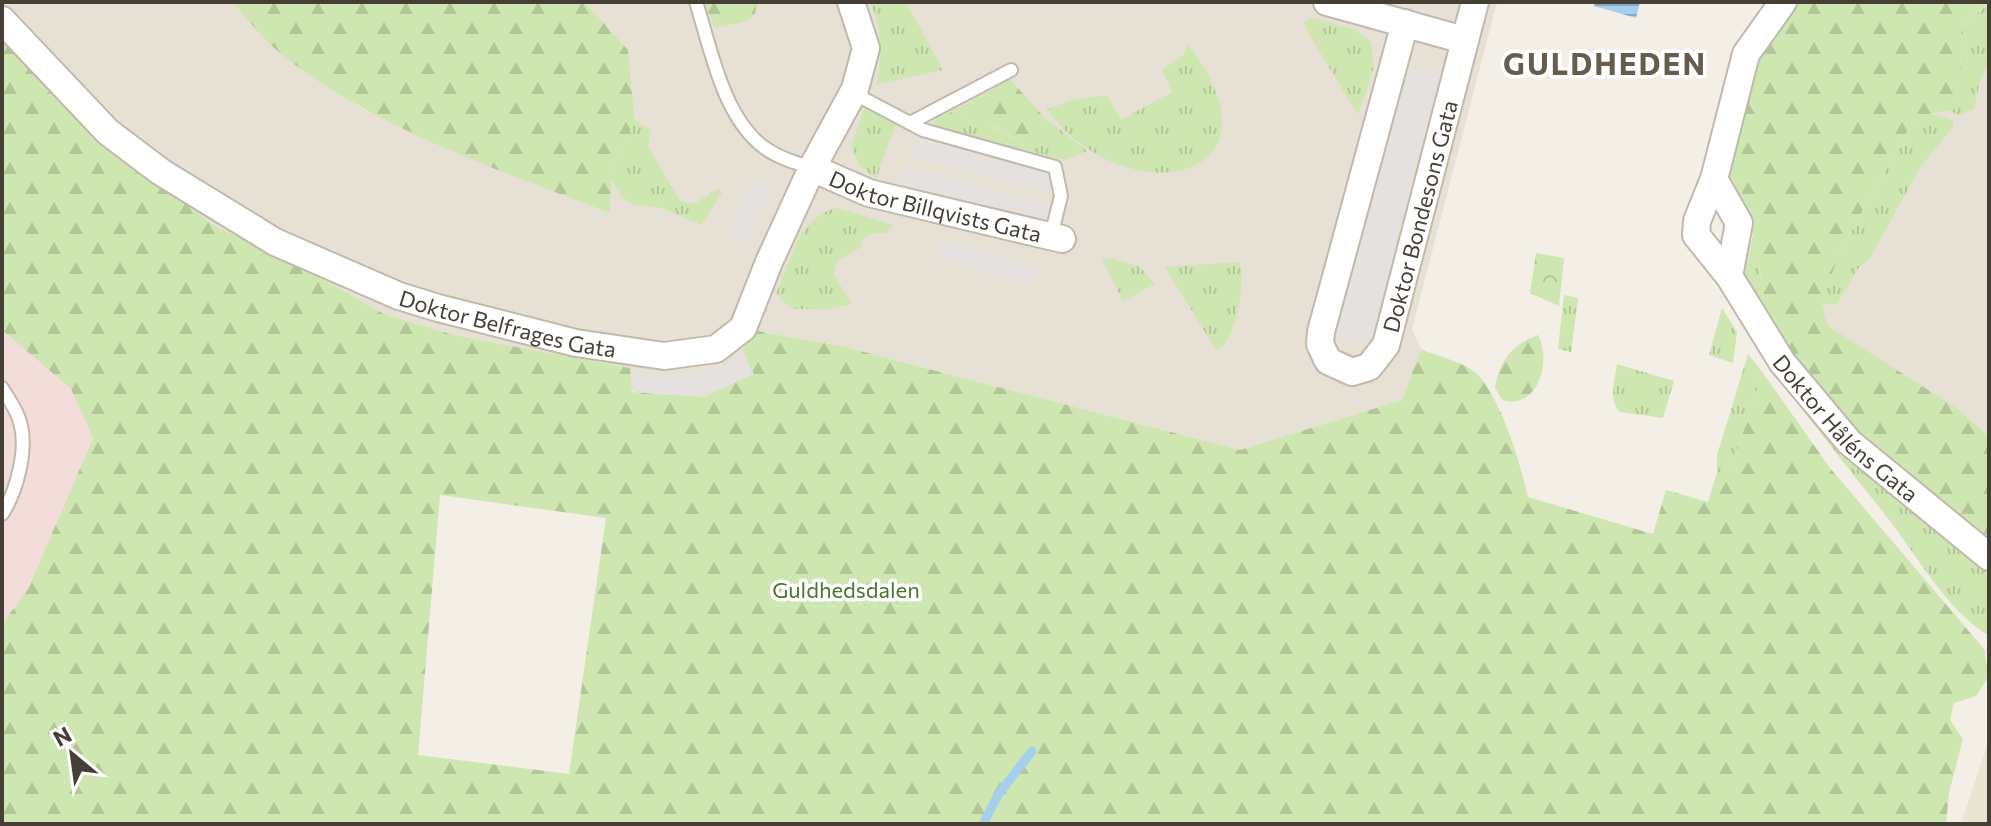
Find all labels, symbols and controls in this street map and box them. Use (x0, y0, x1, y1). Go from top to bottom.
district label: GULDHEDEN (1503, 44, 1707, 81)
street label: Doktor Bondesons Gata (1376, 97, 1462, 335)
street label: Doktor Billqvists Gata (826, 164, 1044, 247)
street label: Doktor Belfrages Gata (396, 283, 618, 362)
street label: Doktor Håléns Gata (1768, 349, 1924, 507)
park label: Guldhedsdalen (772, 576, 920, 603)
north arrow (32, 714, 112, 794)
text: N (48, 720, 76, 752)

